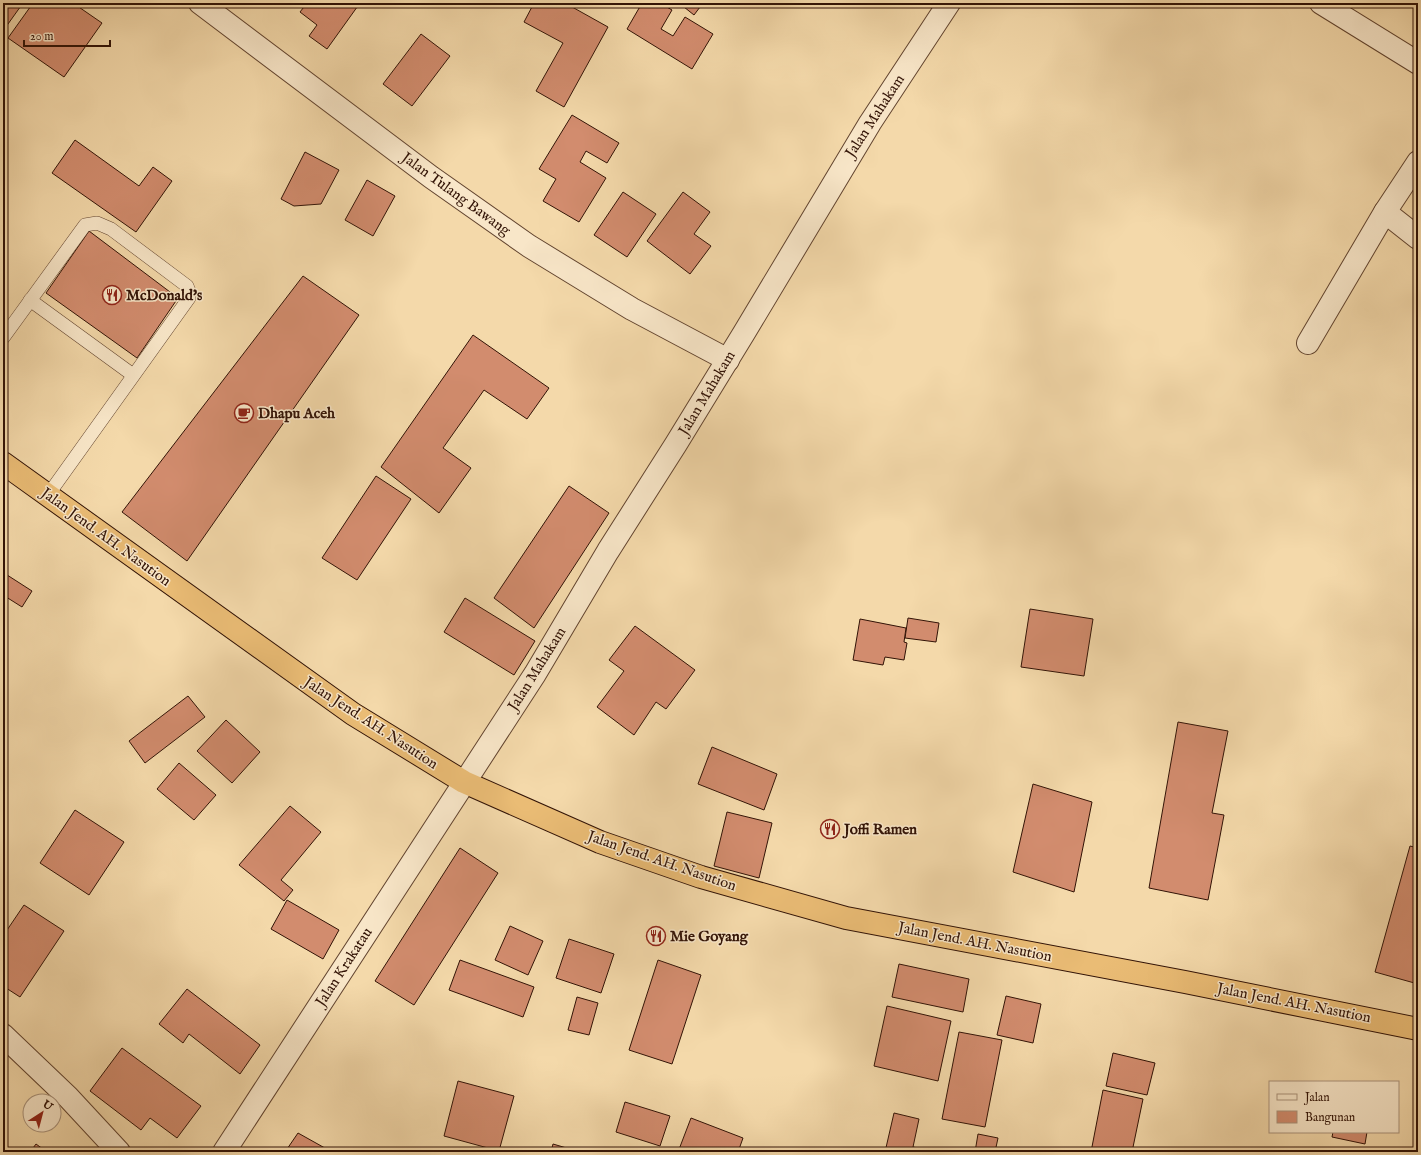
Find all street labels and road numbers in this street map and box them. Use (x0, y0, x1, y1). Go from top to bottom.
street label: Jalan Mahakam (840, 71, 909, 163)
street label: Jalan Tulang Bawang (396, 147, 515, 240)
street label: Jalan Mahakam (673, 347, 740, 440)
street label: Jalan Jend. AH. Nasution (36, 482, 175, 591)
street label: Jalan Mahakam (503, 623, 571, 716)
street label: Jalan Jend. AH. Nasution (299, 671, 442, 773)
street label: Jalan Jend. AH. Nasution (583, 826, 739, 895)
street label: Jalan Jend. AH. Nasution (895, 917, 1053, 966)
street label: Jalan Krakatau (310, 924, 377, 1012)
street label: Jalan Jend. AH. Nasution (1214, 978, 1372, 1027)

